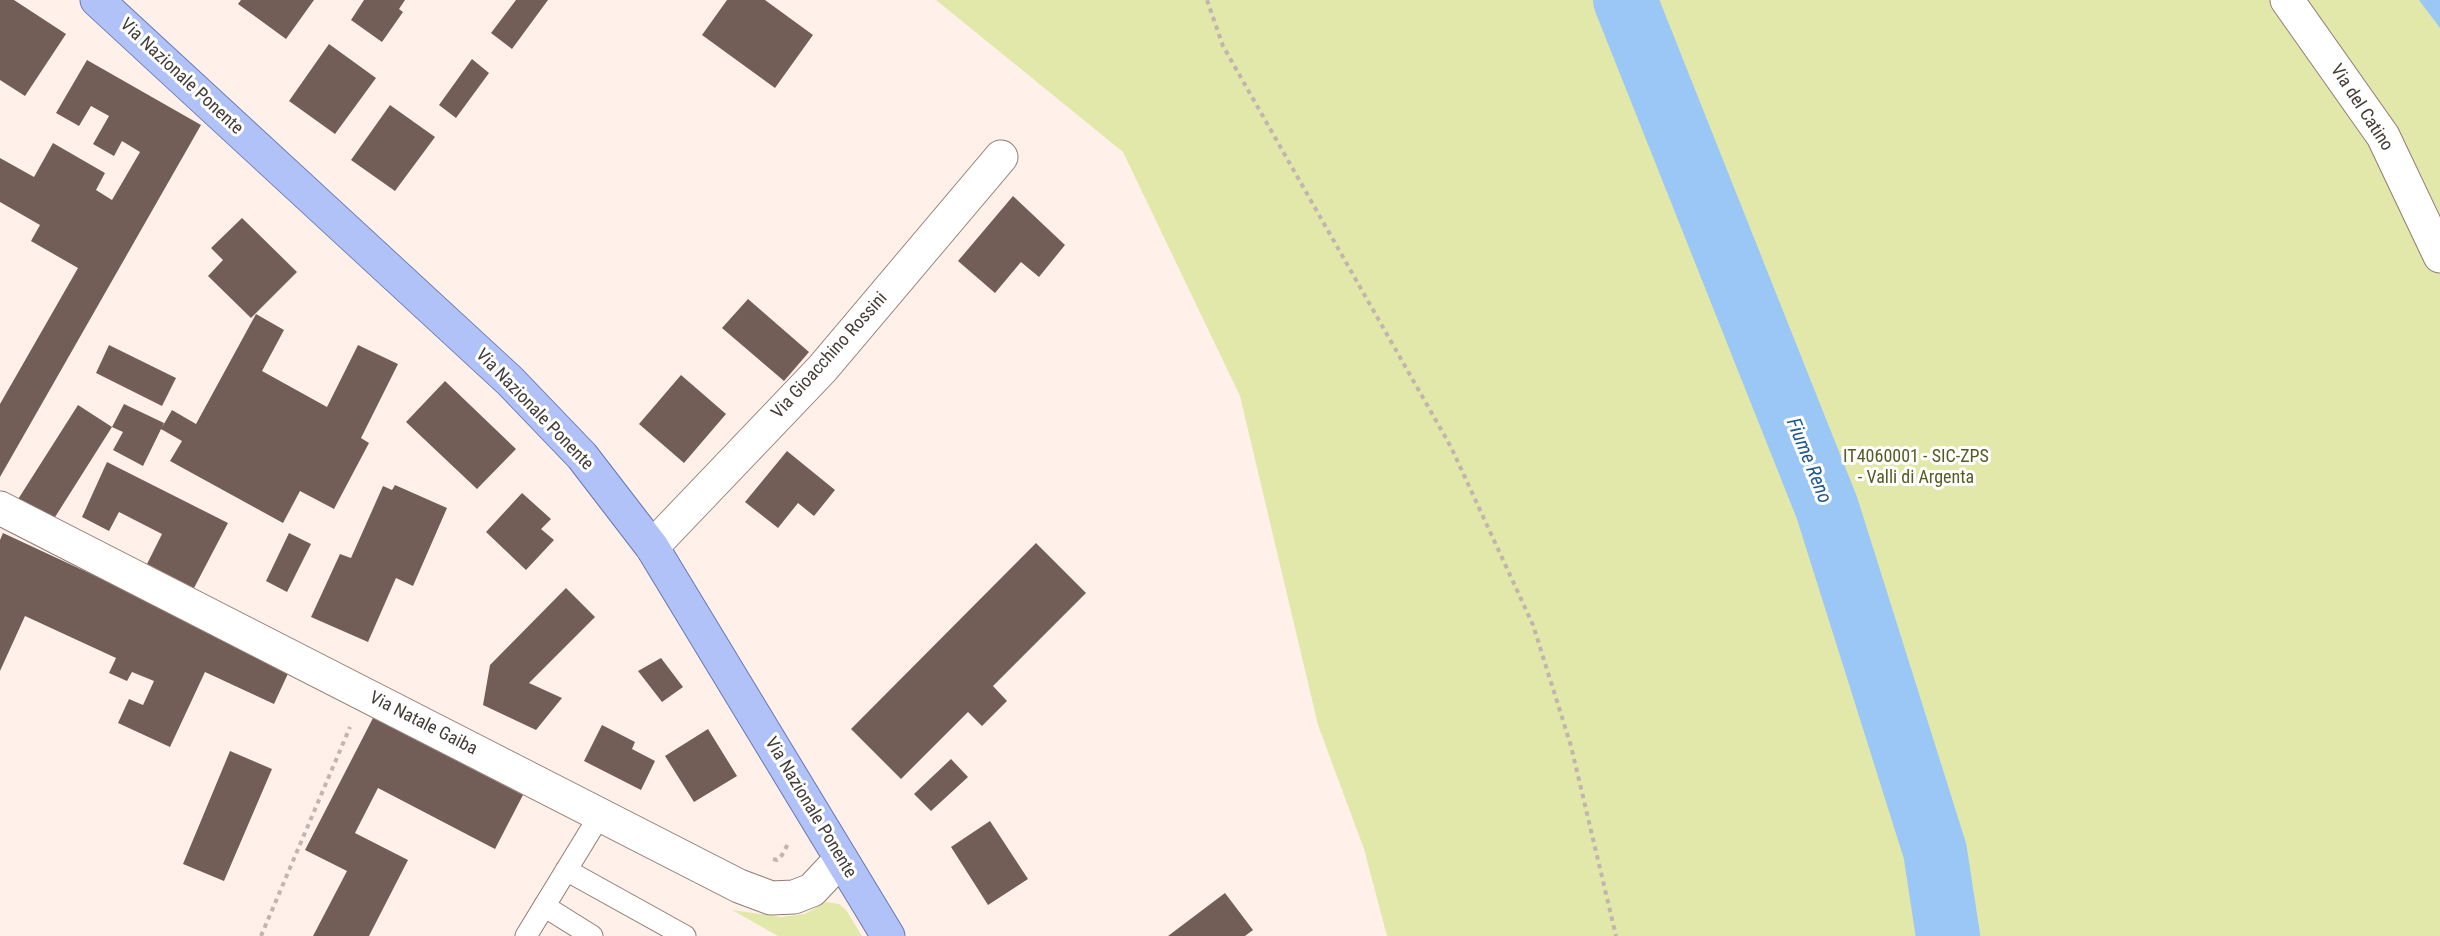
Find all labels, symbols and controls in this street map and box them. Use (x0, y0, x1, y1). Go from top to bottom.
street label: Via Nazionale Ponente (115, 14, 247, 140)
street label: Via del Catino (2325, 61, 2397, 155)
street label: Via Gioacchino Rossini (768, 288, 892, 424)
street label: Via Nazionale Ponente (471, 345, 597, 475)
water label: Fiume Reno (1780, 415, 1836, 507)
park label: IT4060001 - SIC-ZPS - Valli di Argenta (1843, 446, 1989, 488)
street label: Via Natale Gaiba (365, 688, 481, 760)
street label: Via Nazionale Ponente (759, 734, 861, 882)

